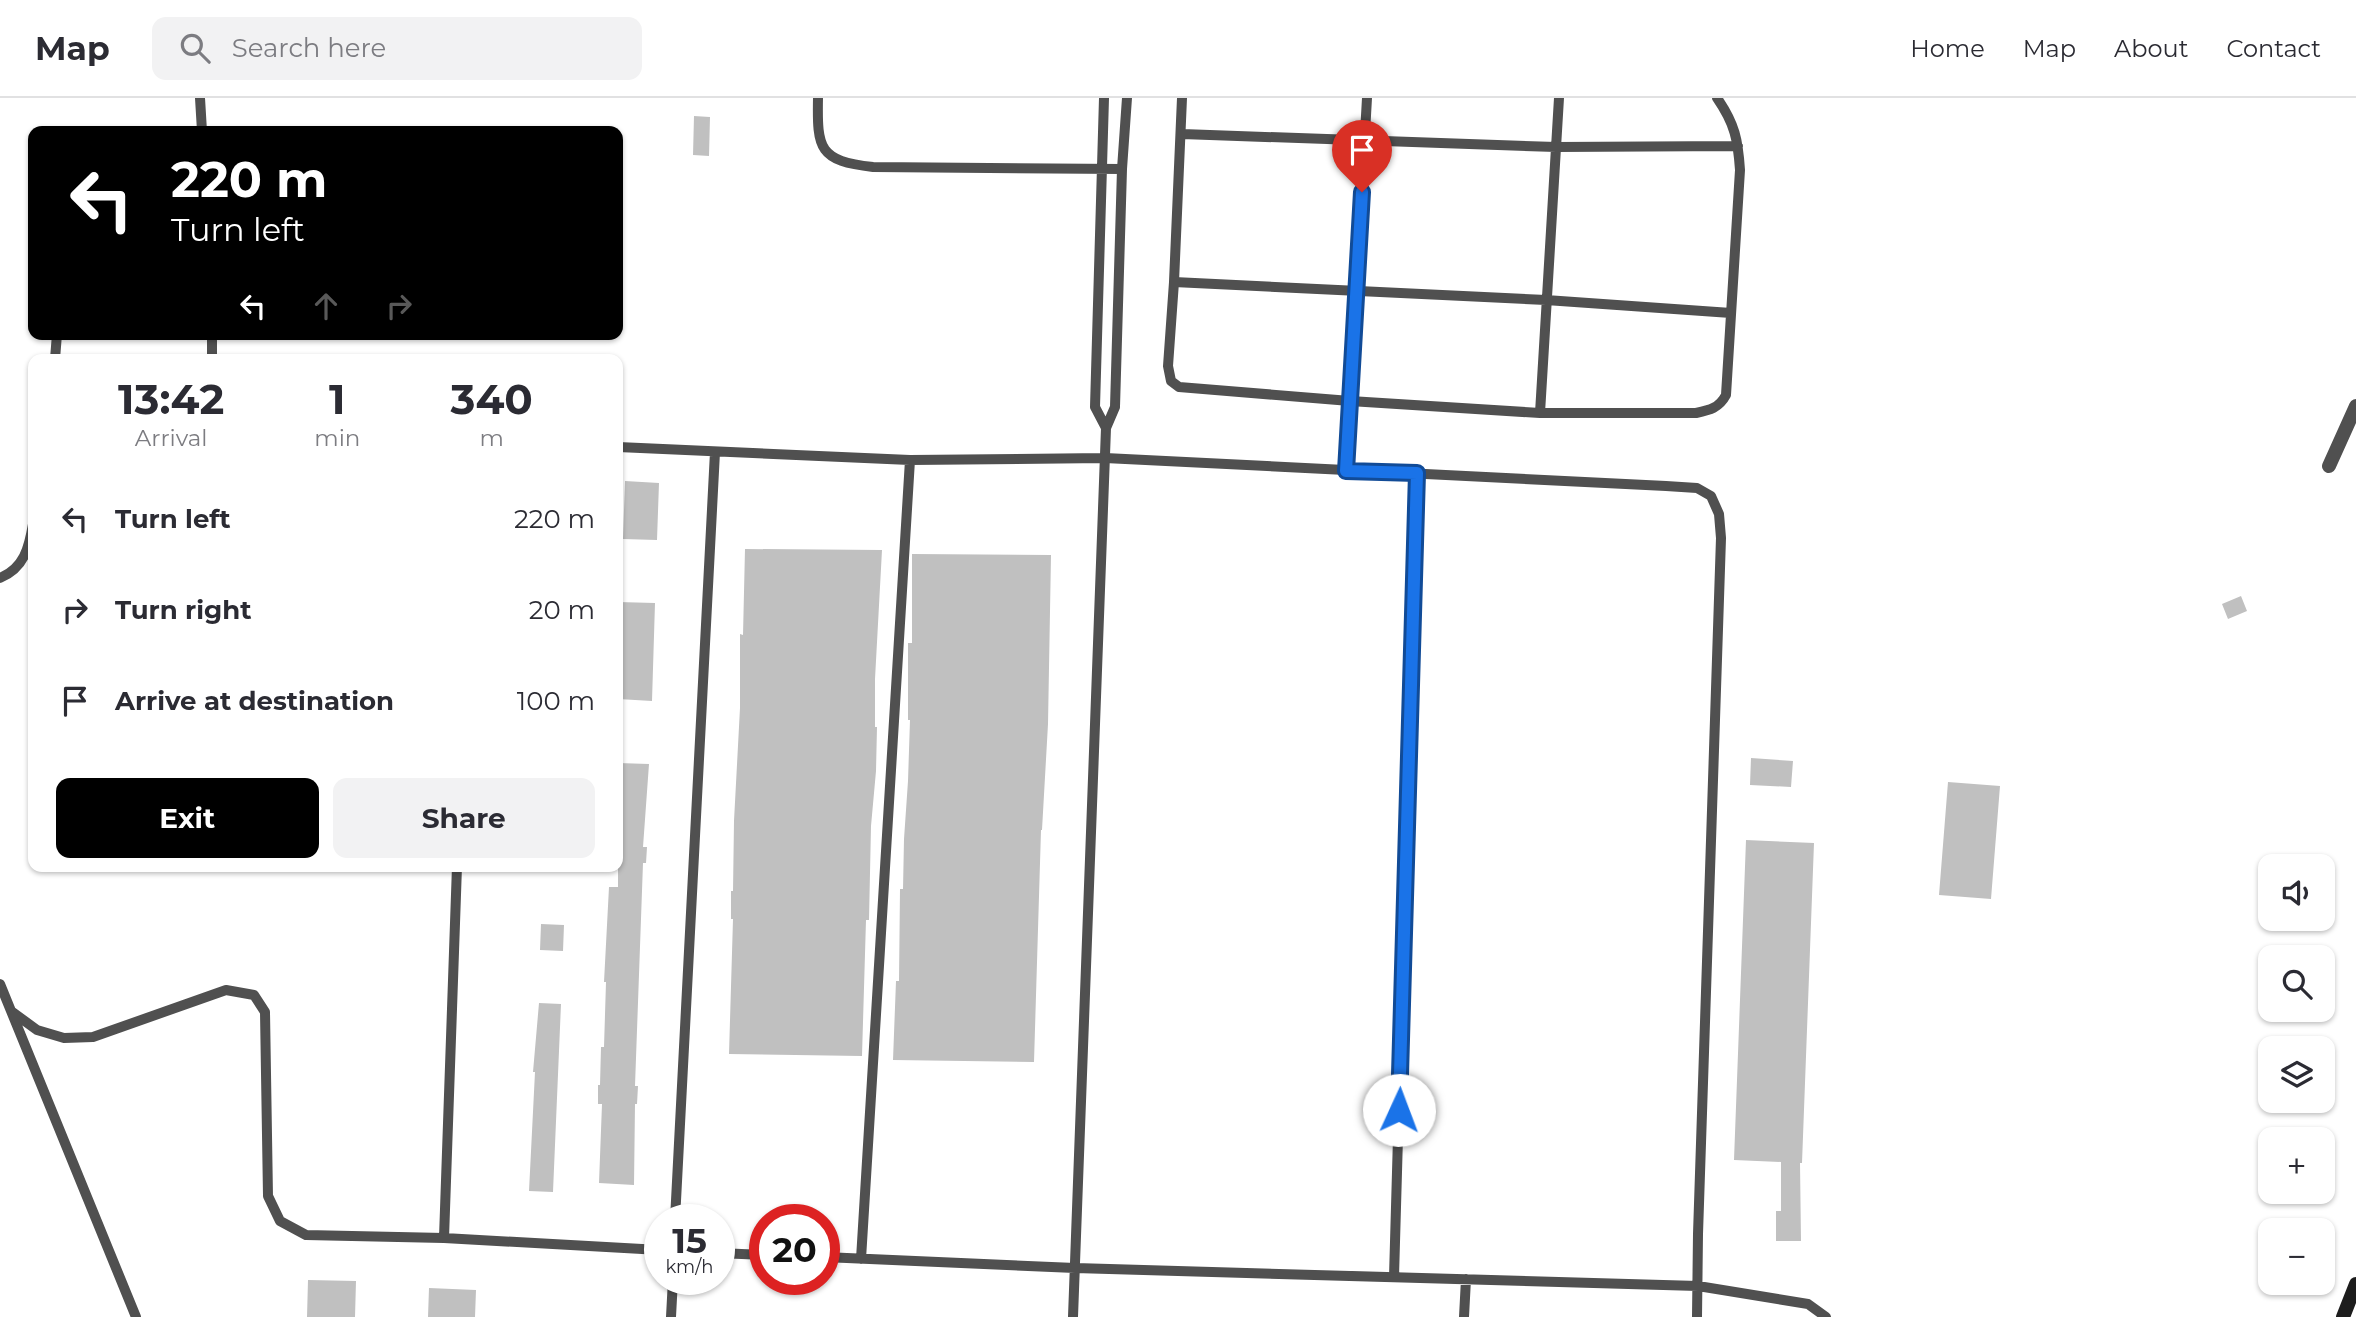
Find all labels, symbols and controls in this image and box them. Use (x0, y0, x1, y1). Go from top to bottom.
search box (152, 17, 642, 80)
text: Map (35, 28, 110, 68)
icon: search (176, 29, 214, 67)
text: Search here (232, 32, 386, 64)
text: Home (1910, 34, 1985, 63)
text: Map (2023, 34, 2076, 63)
text: About (2114, 34, 2188, 63)
text: Contact (2226, 34, 2321, 63)
pin (1332, 120, 1392, 192)
icon: arrive (1343, 131, 1381, 169)
text: 220 m (171, 150, 327, 209)
icon: left (56, 154, 147, 245)
text: Turn left (171, 210, 305, 249)
icon: left (234, 287, 272, 325)
icon: ahead (307, 287, 345, 325)
icon: right (380, 287, 418, 325)
text: 13:42 (118, 373, 224, 425)
text: 1 (329, 373, 346, 425)
text: 340 (451, 373, 533, 425)
text: Arrival (135, 424, 207, 452)
text: min (314, 424, 360, 452)
text: m (479, 424, 504, 452)
icon: left (56, 500, 94, 538)
text: Turn left (115, 503, 231, 535)
text: 220 m (514, 503, 595, 535)
icon: right (56, 591, 94, 629)
text: Turn right (115, 594, 251, 626)
text: 20 m (529, 594, 595, 626)
icon: arrive (56, 682, 94, 720)
text: Arrive at destination (115, 685, 394, 717)
text: 100 m (517, 685, 595, 717)
button: Exit (56, 778, 319, 858)
button: Share (333, 778, 595, 858)
map controls (2258, 854, 2335, 1295)
button: sound (2258, 854, 2335, 931)
button: search (2258, 945, 2335, 1022)
button: layers (2258, 1036, 2335, 1113)
position arrow (1362, 1073, 1436, 1147)
button: + (2258, 1127, 2335, 1204)
speed limit sign: 20 (749, 1204, 840, 1295)
button: − (2258, 1218, 2335, 1295)
text: 15 (672, 1219, 707, 1262)
text: km/h (665, 1256, 714, 1278)

